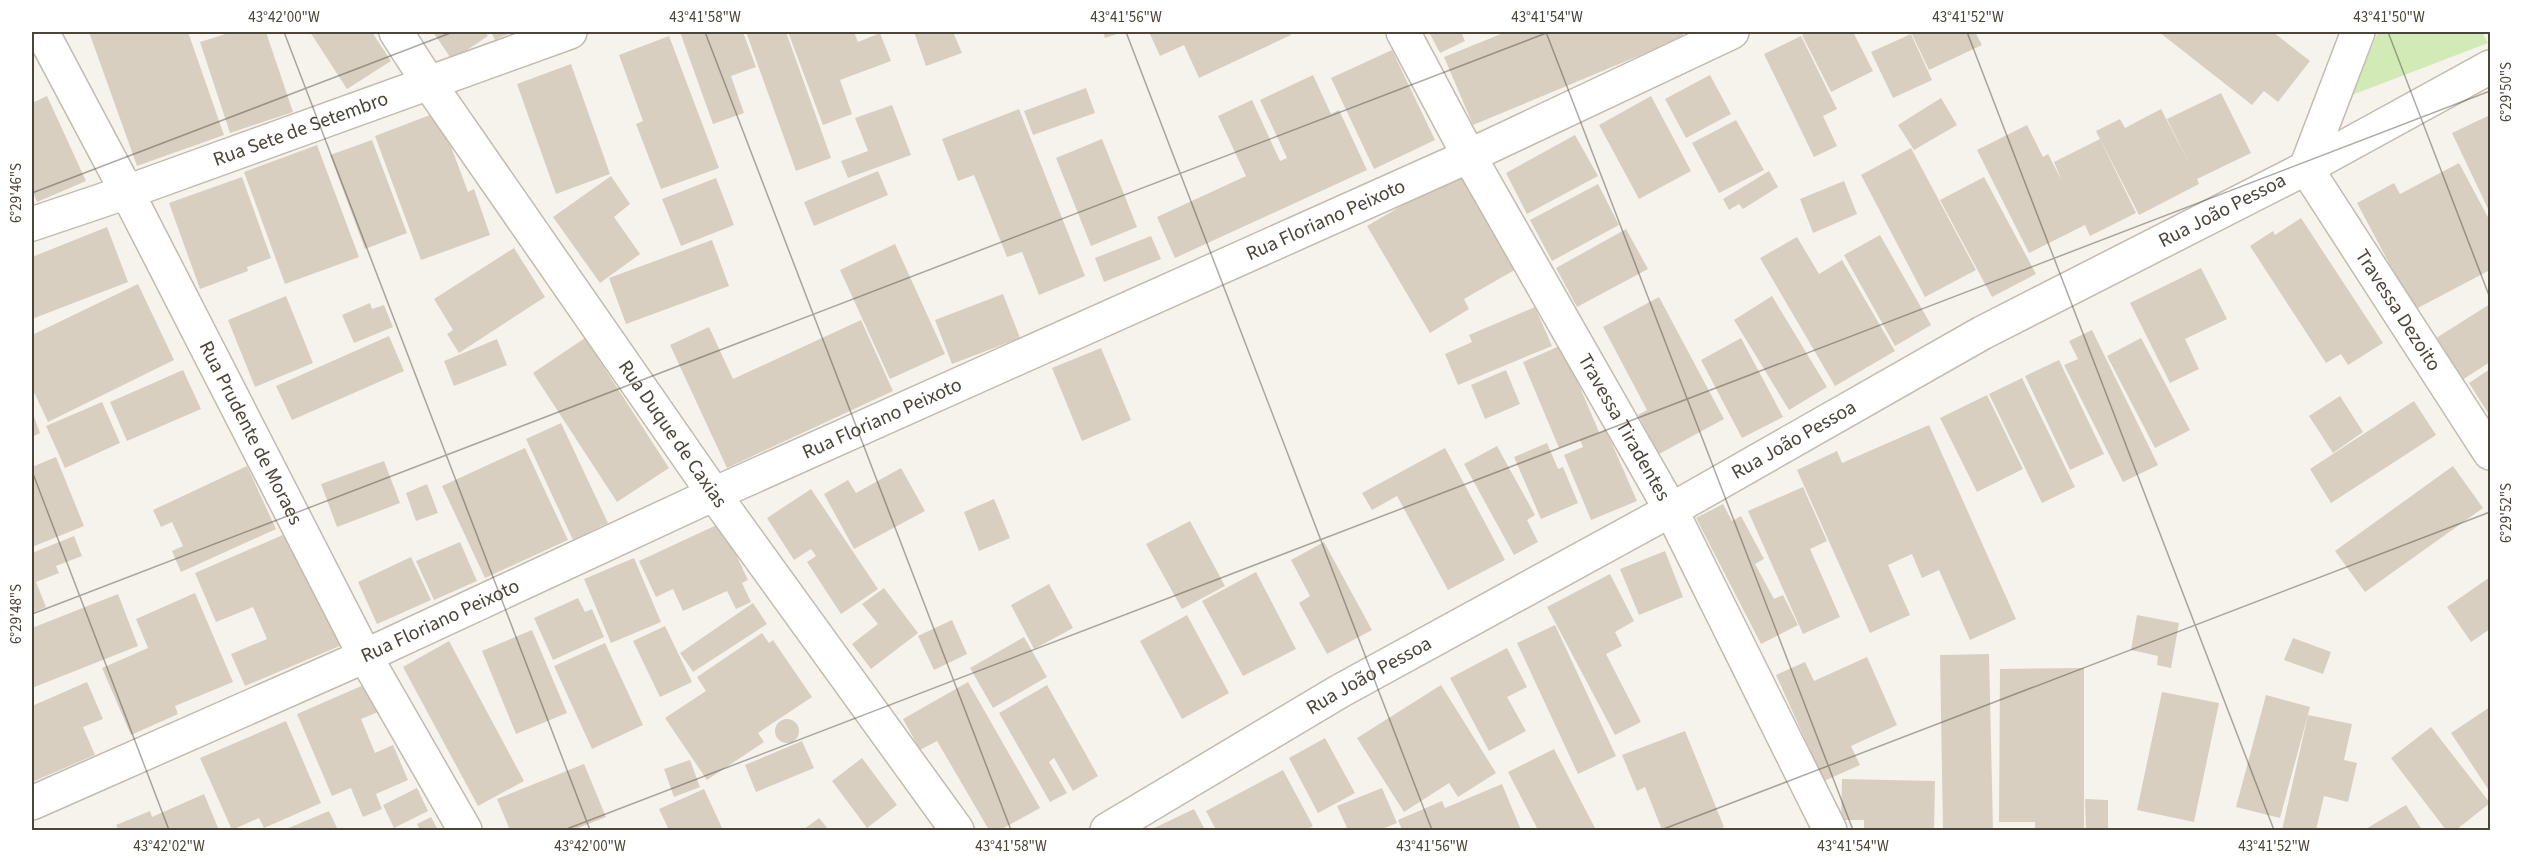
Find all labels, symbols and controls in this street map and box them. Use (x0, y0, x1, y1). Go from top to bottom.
text: 43°42'00"W (248, 7, 320, 28)
text: 43°41'58"W (669, 7, 741, 28)
text: 43°41'56"W (1090, 7, 1162, 28)
text: 43°41'54"W (1511, 7, 1583, 28)
text: 43°41'52"W (1932, 7, 2004, 28)
text: 43°41'50"W (2353, 7, 2425, 28)
text: 6°29'50"S (2496, 62, 2517, 122)
street label: Rua Sete de Setembro (209, 85, 392, 174)
text: 6°29'46"S (6, 163, 27, 223)
street label: Rua João Pessoa (2154, 166, 2291, 255)
street label: Rua Floriano Peixoto (1241, 172, 1410, 268)
street label: Travessa Dezoito (2348, 244, 2448, 377)
street label: Rua Prudente de Moraes (192, 336, 309, 530)
street label: Travessa Tiradentes (1571, 349, 1677, 506)
street label: Rua Duque de Caxias (611, 355, 734, 514)
street label: Rua Floriano Peixoto (798, 371, 966, 467)
street label: Rua João Pessoa (1726, 393, 1862, 487)
text: 6°29'52"S (2496, 483, 2517, 543)
street label: Rua Floriano Peixoto (356, 572, 524, 670)
text: 6°29'48"S (6, 584, 27, 644)
street label: Rua João Pessoa (1301, 630, 1437, 722)
text: 43°42'02"W (133, 836, 205, 857)
text: 43°42'00"W (554, 836, 626, 857)
text: 43°41'58"W (975, 836, 1047, 857)
text: 43°41'56"W (1396, 836, 1468, 857)
text: 43°41'54"W (1817, 836, 1889, 857)
text: 43°41'52"W (2238, 836, 2310, 857)

